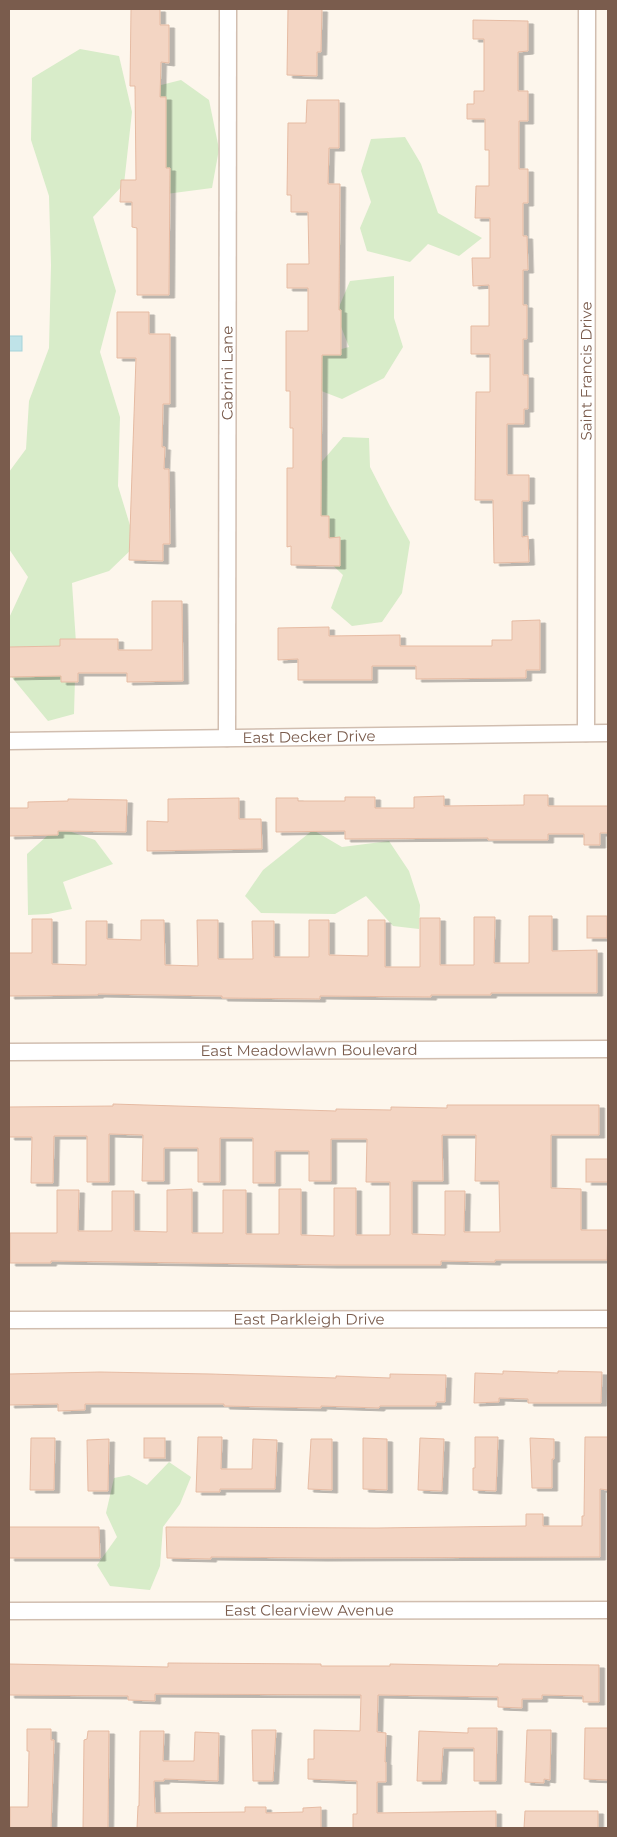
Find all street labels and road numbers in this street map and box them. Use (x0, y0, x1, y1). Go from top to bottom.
street label: Saint Francis Drive (576, 301, 596, 441)
street label: Cabrini Lane (217, 326, 237, 420)
street label: East Decker Drive (242, 726, 376, 747)
street label: East Meadowlawn Boulevard (200, 1040, 418, 1060)
street label: East Parkleigh Drive (233, 1309, 385, 1329)
street label: East Clearview Avenue (224, 1600, 394, 1620)

